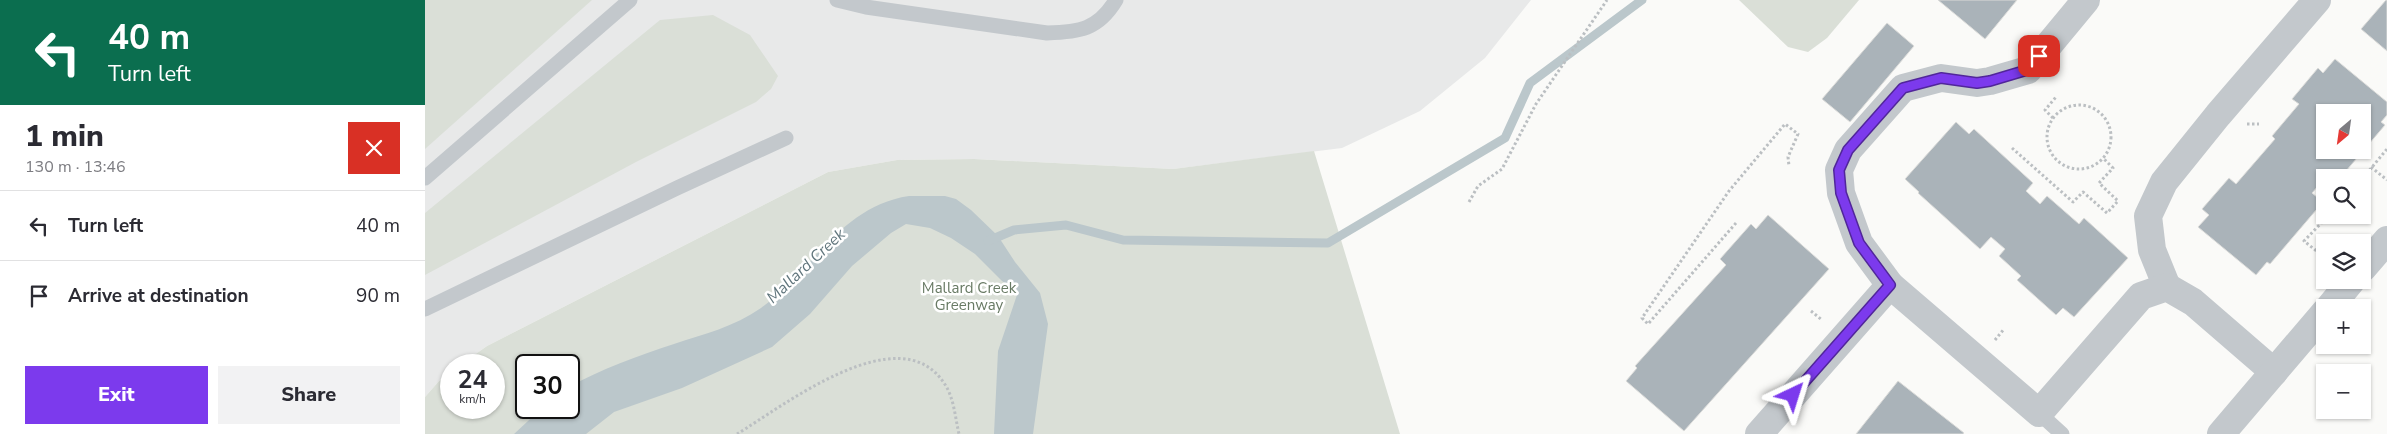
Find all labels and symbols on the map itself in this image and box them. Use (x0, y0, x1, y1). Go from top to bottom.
pin (2018, 35, 2060, 77)
north arrow (2316, 104, 2371, 159)
water label: Mallard Creek (762, 223, 851, 308)
park label: Mallard Creek Greenway (922, 278, 1017, 315)
speed limit sign: 30 (515, 354, 580, 419)
position arrow (1766, 368, 1818, 420)

